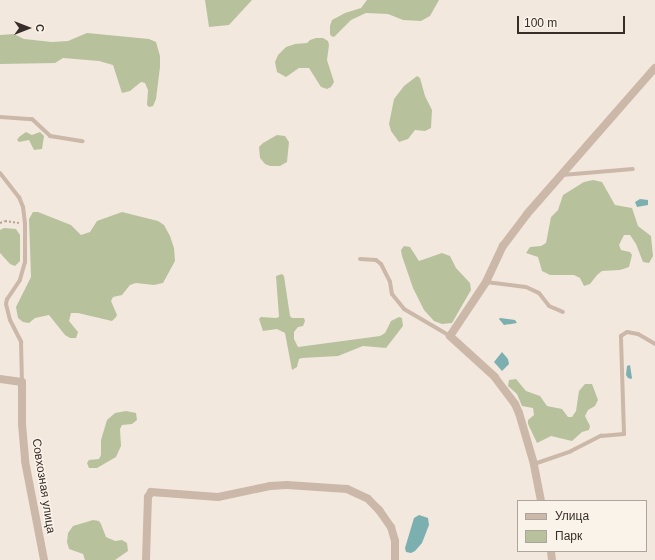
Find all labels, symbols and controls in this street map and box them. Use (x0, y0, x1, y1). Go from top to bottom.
north arrow (8, 8, 48, 48)
scale bar (519, 8, 627, 34)
text: 100 m (524, 16, 557, 30)
text: С (34, 24, 46, 32)
street label: Совхозная улица (28, 438, 58, 534)
legend (517, 500, 647, 552)
text: Улица (555, 509, 589, 523)
text: Парк (555, 529, 582, 543)

